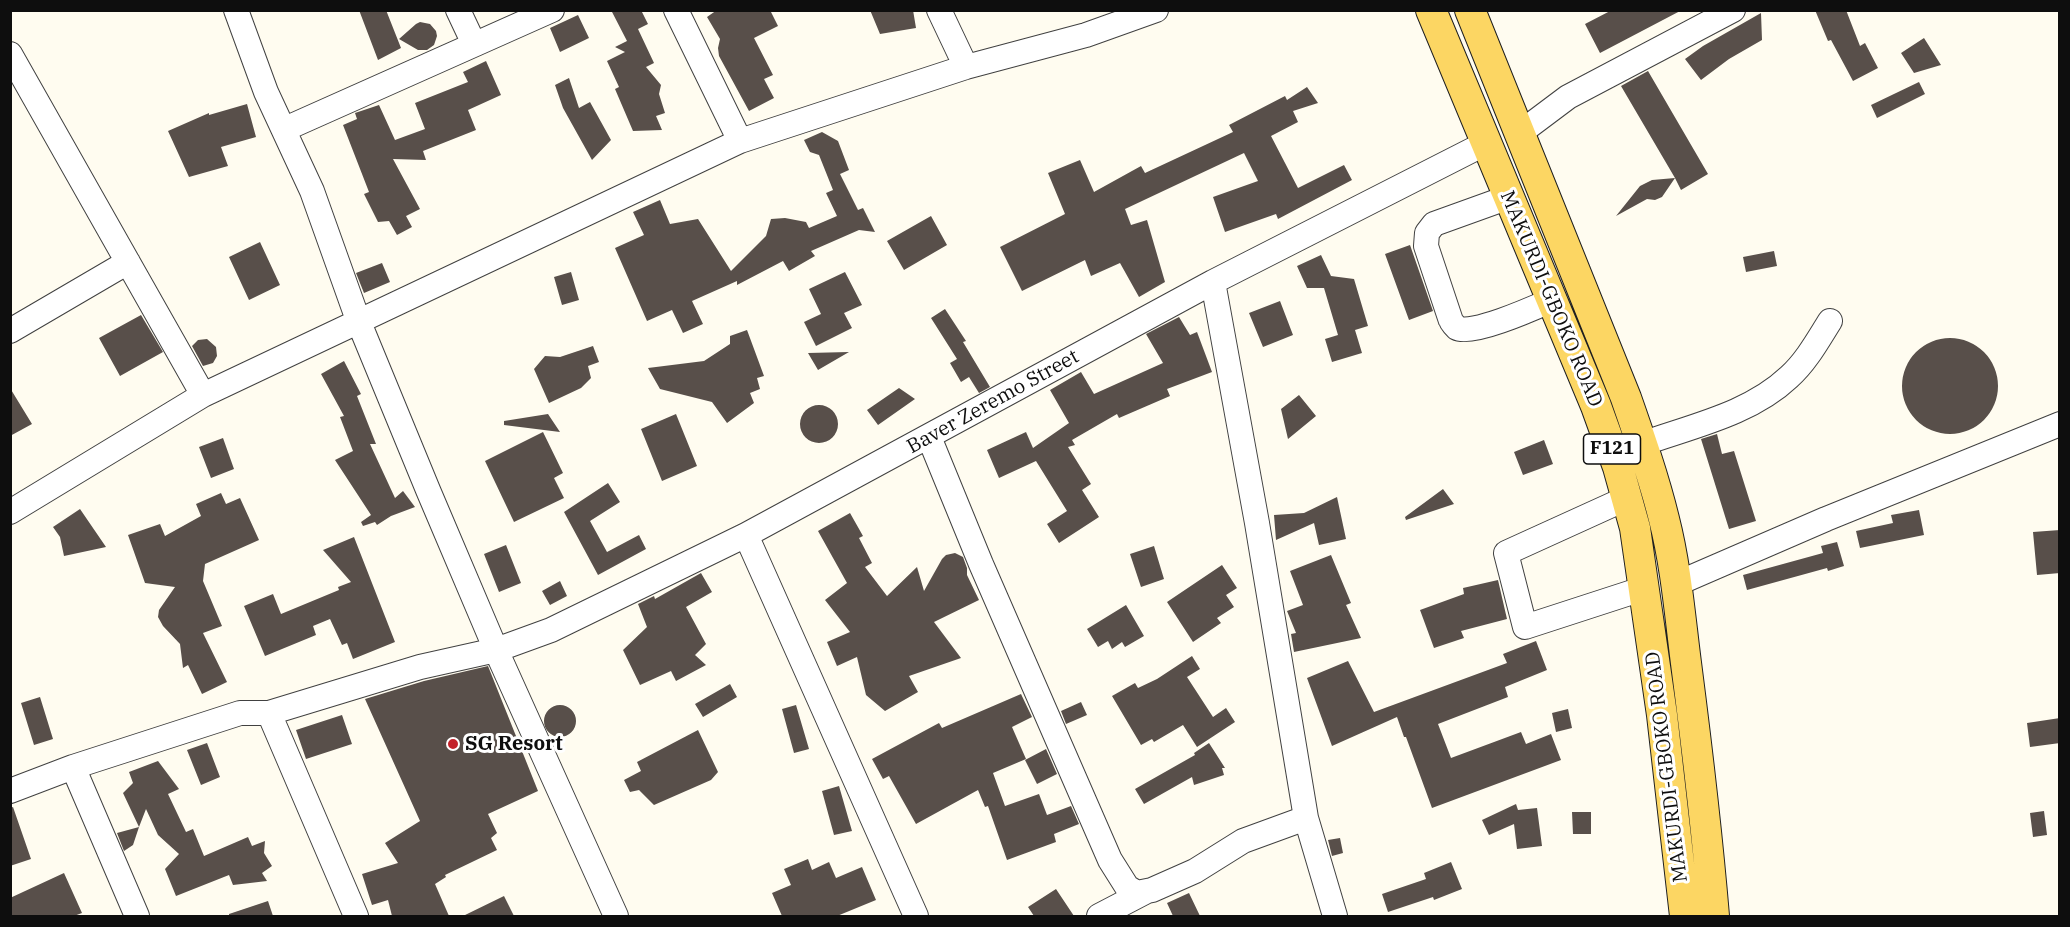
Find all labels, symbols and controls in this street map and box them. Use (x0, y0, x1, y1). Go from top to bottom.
street label: MAKURDI-GBOKO ROAD (1495, 187, 1607, 411)
street label: Baver Zeremo Street (903, 345, 1083, 459)
road number: F121 (1584, 434, 1640, 464)
street label: MAKURDI-GBOKO ROAD (1641, 650, 1693, 884)
place label: SG Resort (465, 732, 563, 756)
marker: SG Resort (446, 737, 460, 751)

